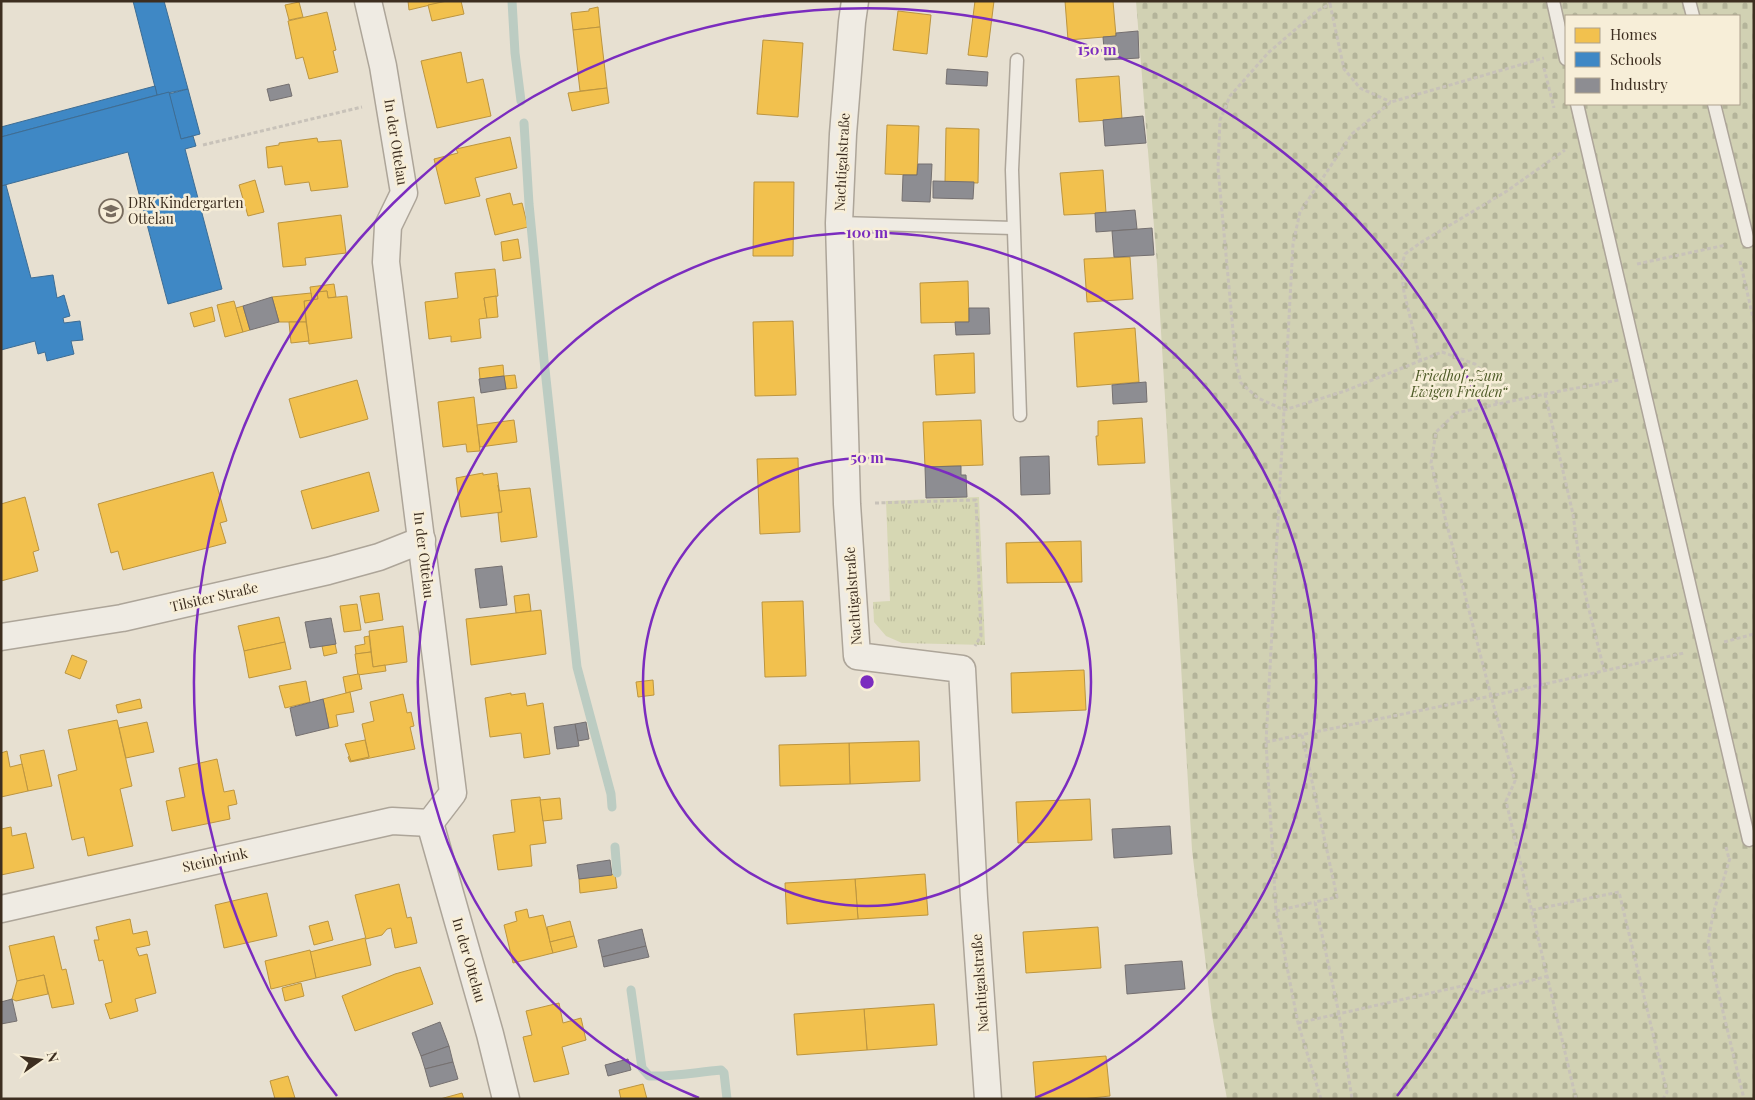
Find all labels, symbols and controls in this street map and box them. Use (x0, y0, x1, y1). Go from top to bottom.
legend (1565, 15, 1740, 105)
text: Homes (1610, 24, 1657, 44)
text: 150 m (1077, 39, 1117, 59)
text: Schools (1610, 49, 1662, 69)
text: Industry (1610, 74, 1668, 94)
street label: In der Ottelau (380, 97, 413, 186)
street label: Nachtigalstraße (829, 112, 854, 212)
place label: DRK Kindergarten Ottelau (128, 193, 244, 228)
school or university icon: DRK Kindergarten Ottelau (98, 198, 124, 224)
text: 100 m (846, 222, 889, 242)
park label: Friedhof „Zum Ewigen Frieden“ (1410, 366, 1509, 401)
text: 50 m (850, 447, 884, 467)
street label: In der Ottelau (410, 511, 439, 599)
street label: Nachtigalstraße (840, 546, 865, 646)
street label: Tilsiter Straße (168, 577, 260, 616)
centre of rings (858, 673, 876, 691)
street label: Steinbrink (180, 843, 250, 876)
street label: In der Ottelau (448, 915, 491, 1004)
street label: Nachtigalstraße (967, 933, 992, 1033)
north arrow (15, 1035, 65, 1085)
text: N (43, 1050, 64, 1064)

